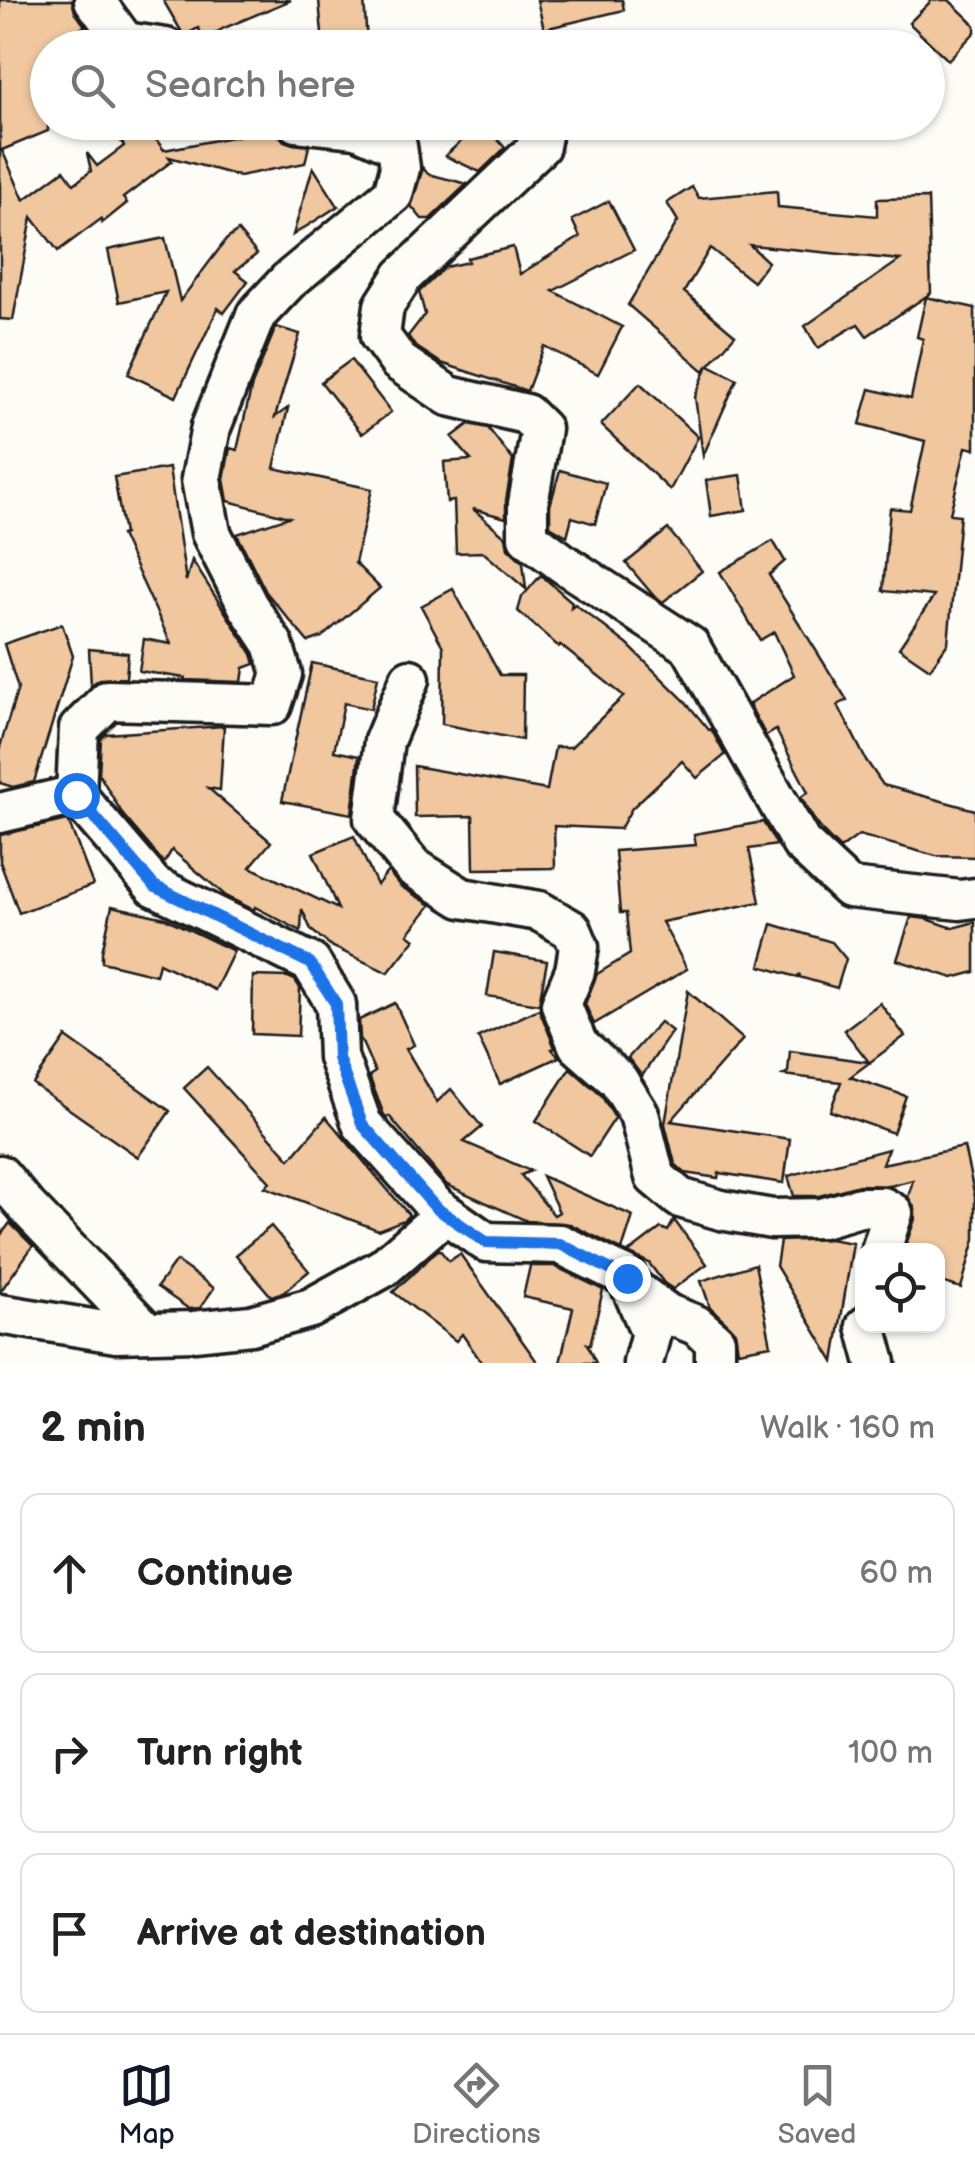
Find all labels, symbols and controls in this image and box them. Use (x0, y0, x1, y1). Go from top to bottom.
search box (30, 30, 945, 140)
icon: search (65, 58, 120, 113)
text: Search here (145, 63, 356, 108)
route start (54, 773, 100, 819)
map controls (855, 1243, 945, 1333)
button: locate (855, 1243, 945, 1333)
route end (605, 1256, 651, 1302)
text: 2 min (40, 1403, 146, 1454)
text: Walk · 160 m (760, 1409, 935, 1448)
icon: ahead (42, 1546, 97, 1601)
text: Continue (137, 1551, 293, 1596)
text: 60 m (860, 1554, 933, 1593)
icon: right (42, 1726, 97, 1781)
text: Turn right (137, 1731, 302, 1776)
text: 100 m (848, 1734, 933, 1773)
icon: arrive (42, 1906, 97, 1961)
text: Arrive at destination (137, 1911, 486, 1956)
tab: Map (119, 2058, 175, 2151)
tab: Directions (412, 2058, 541, 2151)
tab: Saved (778, 2058, 856, 2151)

